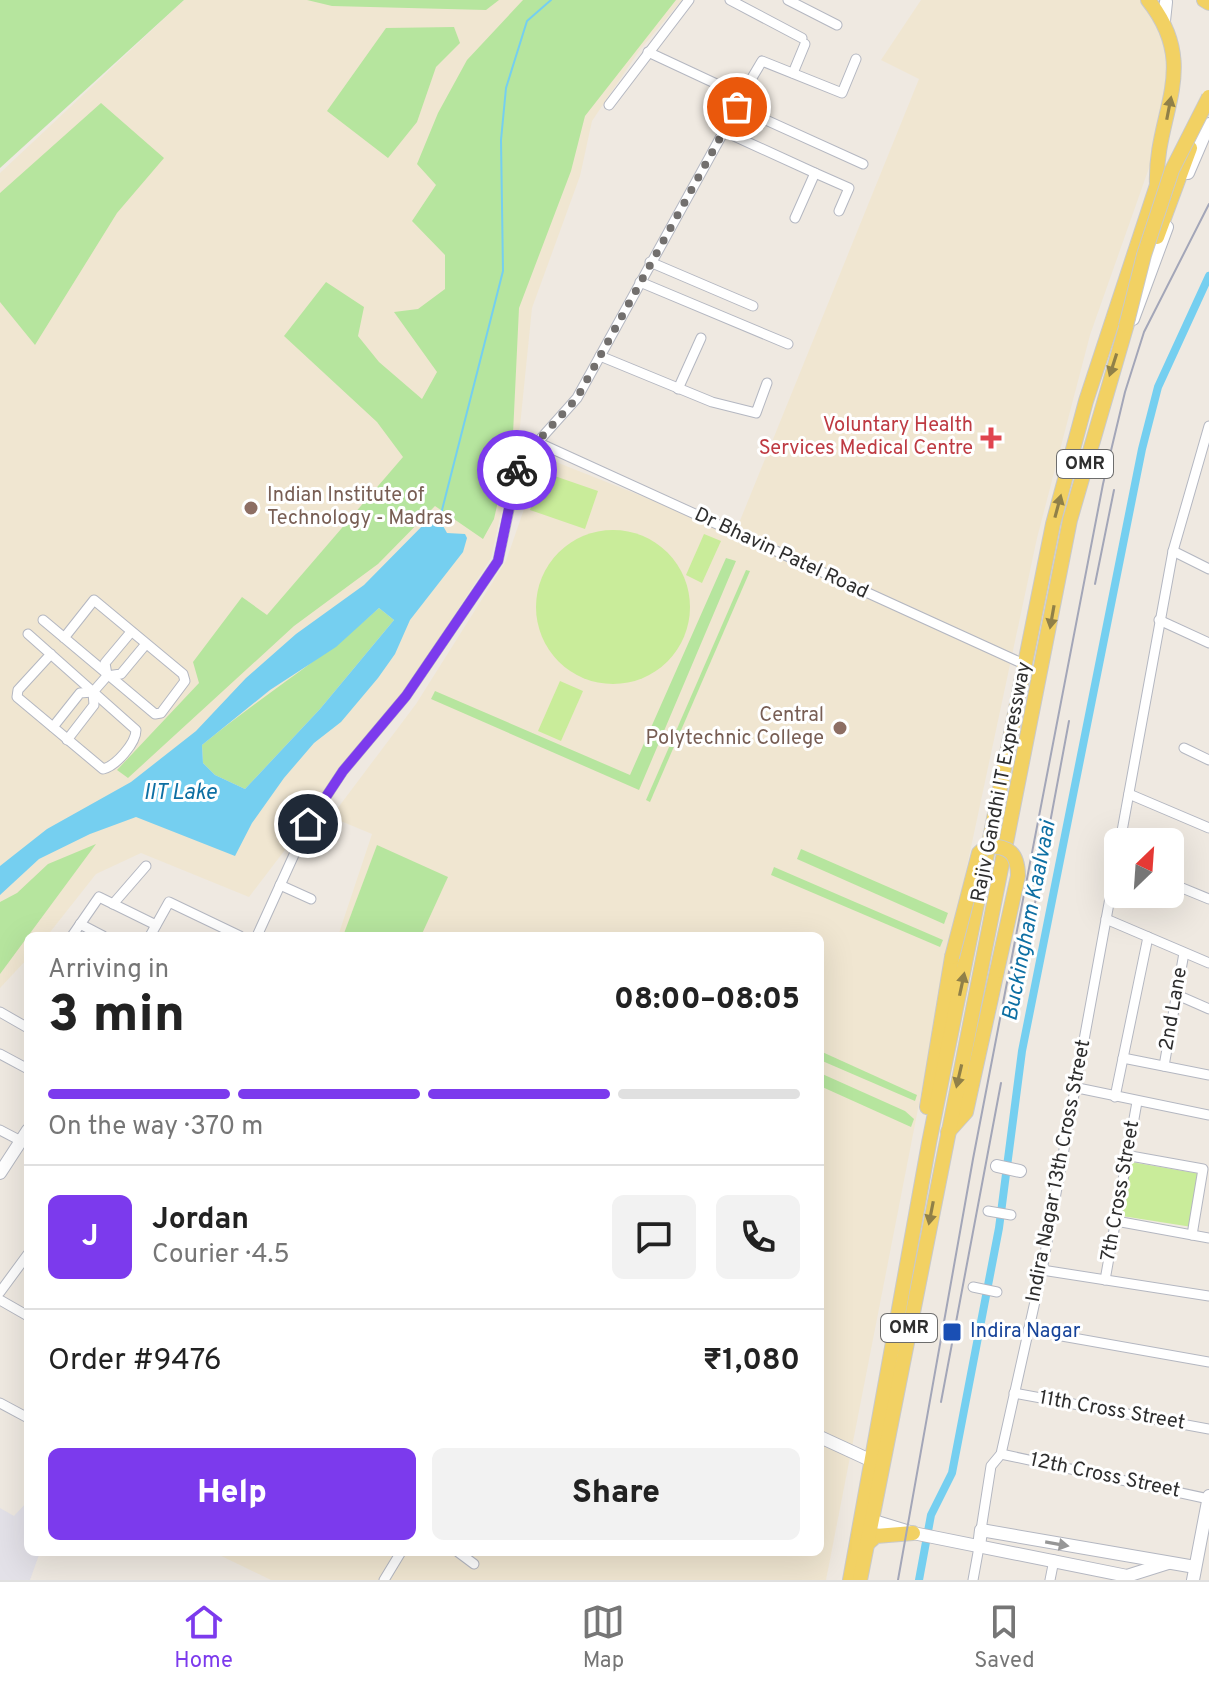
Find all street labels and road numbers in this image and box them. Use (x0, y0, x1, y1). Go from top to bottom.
road number: OMR (1057, 450, 1113, 478)
street label: Dr Bhavin Patel Road (690, 502, 872, 606)
street label: Rajiv Gandhi IT Expressway (966, 660, 1038, 904)
street label: 2nd Lane (1154, 965, 1194, 1053)
street label: Indira Nagar 13th Cross Street (1021, 1037, 1097, 1305)
street label: 7th Cross Street (1096, 1118, 1146, 1264)
road number: OMR (881, 1314, 937, 1342)
street label: 11th Cross Street (1037, 1385, 1187, 1437)
street label: 12th Cross Street (1028, 1447, 1182, 1505)

